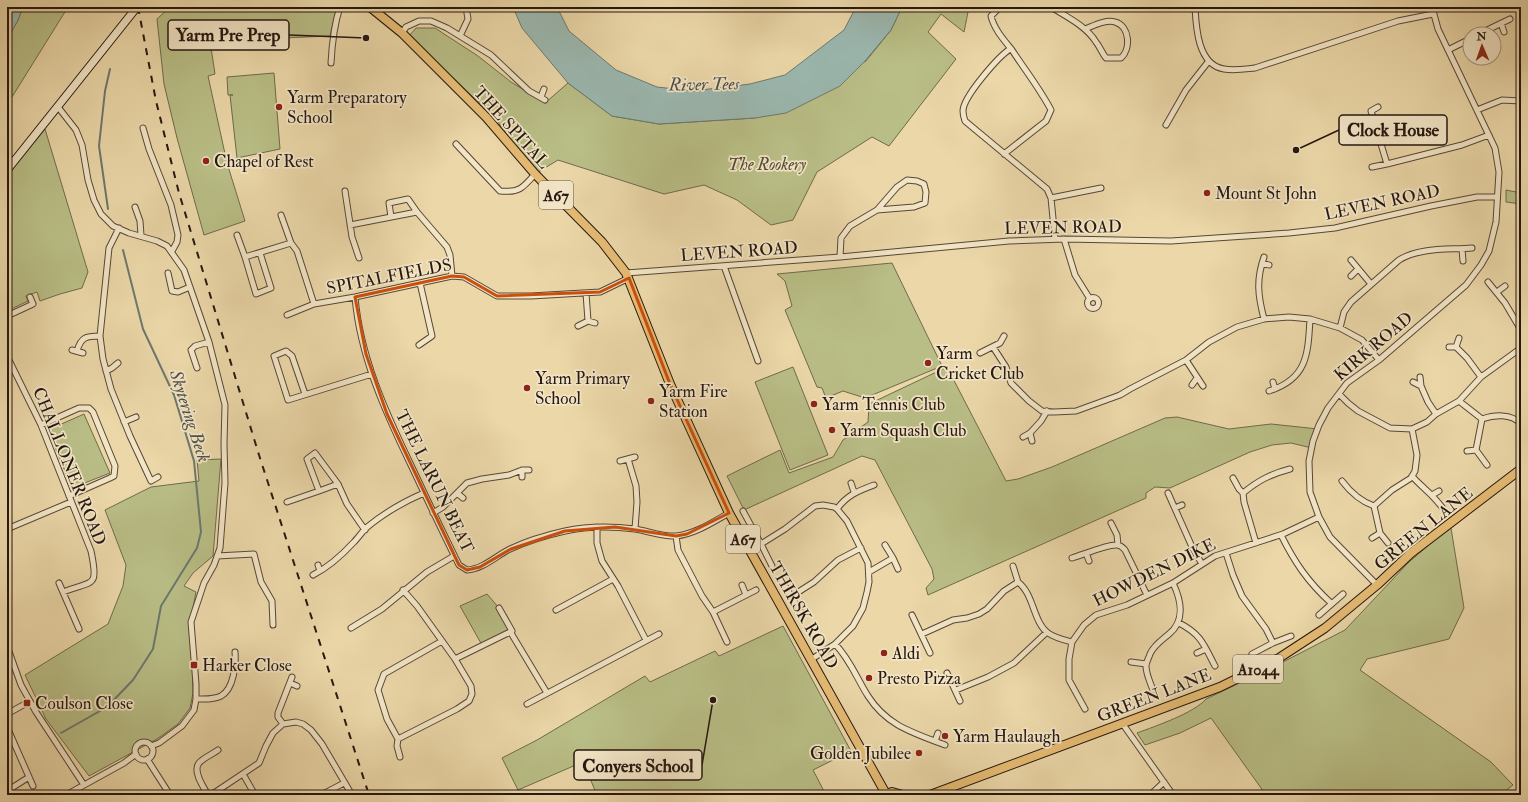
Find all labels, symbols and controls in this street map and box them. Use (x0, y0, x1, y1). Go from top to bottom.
callout: Yarm Pre Prep (168, 20, 289, 50)
text: Yarm Pre Prep (175, 24, 280, 47)
north arrow (1462, 26, 1502, 66)
text: N (1476, 30, 1488, 43)
water label: River Tees (668, 72, 740, 97)
street label: THE SPITAL (469, 82, 555, 173)
place label: Yarm Preparatory School (287, 87, 407, 128)
marker: Yarm Preparatory School (274, 102, 284, 112)
callout: Clock House (1339, 115, 1447, 145)
text: Clock House (1347, 119, 1440, 142)
place label: Chapel of Rest (214, 151, 314, 173)
park label: The Rookery (728, 154, 806, 175)
marker: Chapel of Rest (201, 156, 211, 166)
street label: LEVEN ROAD (1322, 180, 1442, 225)
road number: A67 (539, 181, 573, 209)
place label: Mount St John (1215, 183, 1317, 205)
marker: Mount St John (1202, 188, 1212, 198)
street label: LEVEN ROAD (1004, 216, 1122, 239)
street label: LEVEN ROAD (680, 237, 798, 266)
street label: SPITALFIELDS (325, 254, 453, 299)
street label: KIRK ROAD (1330, 307, 1417, 385)
place label: Yarm Cricket Club (936, 343, 1024, 384)
marker: Yarm Cricket Club (923, 358, 933, 368)
water label: Skytering Beck (163, 366, 215, 465)
place label: Yarm Primary School (535, 368, 630, 409)
place label: Yarm Fire Station (659, 381, 728, 422)
marker: Yarm Primary School (522, 383, 532, 393)
street label: CHALLONER ROAD (28, 384, 111, 548)
place label: Yarm Tennis Club (822, 394, 945, 415)
marker: Yarm Fire Station (646, 396, 656, 406)
marker: Yarm Tennis Club (809, 399, 819, 409)
street label: THE LARUN BEAT (391, 406, 479, 557)
place label: Yarm Squash Club (840, 420, 966, 441)
marker: Yarm Squash Club (827, 425, 837, 435)
street label: GREEN LANE (1370, 482, 1477, 575)
road number: A67 (726, 525, 760, 553)
street label: HOWDEN DIKE (1089, 534, 1219, 611)
street label: THIRSK ROAD (764, 558, 843, 673)
place label: Aldi (891, 643, 920, 664)
marker: Aldi (879, 648, 889, 658)
place label: Harker Close (202, 655, 292, 676)
road number: A1044 (1233, 655, 1283, 683)
marker: Harker Close (189, 660, 199, 670)
street label: GREEN LANE (1094, 664, 1214, 727)
place label: Presto Pizza (877, 668, 962, 689)
marker: Presto Pizza (864, 673, 874, 683)
place label: Coulson Close (35, 693, 133, 714)
marker: Coulson Close (22, 698, 32, 708)
place label: Yarm Haulaugh (953, 726, 1060, 747)
marker: Yarm Haulaugh (940, 731, 950, 741)
place label: Golden Jubilee (810, 743, 911, 765)
marker: Golden Jubilee (914, 748, 924, 758)
callout: Conyers School (574, 750, 702, 780)
text: Conyers School (582, 755, 694, 778)

